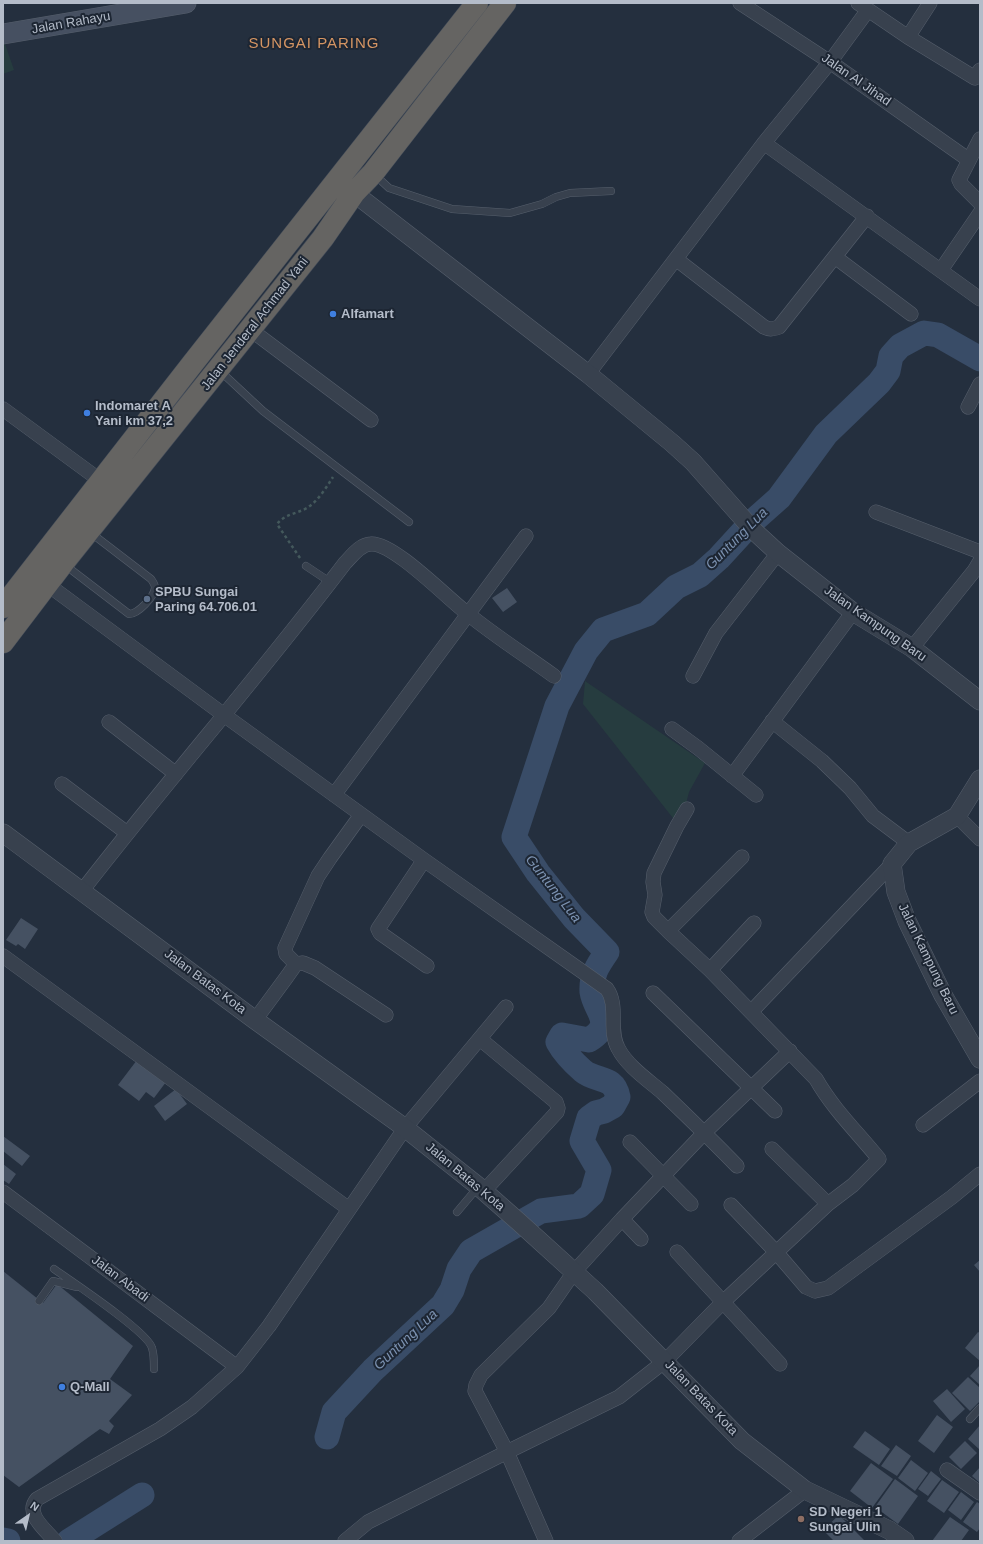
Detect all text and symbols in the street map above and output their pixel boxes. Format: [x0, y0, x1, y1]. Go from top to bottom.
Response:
street label: Jalan Rahayu [31, 8, 111, 38]
district label: SUNGAI PARING [248, 35, 380, 53]
street label: Jalan Al Jihad [818, 50, 894, 110]
street label: Jalan Jenderal Achmad Yani [198, 254, 312, 394]
place label: Alfamart [341, 306, 394, 322]
marker: Alfamart [328, 309, 338, 319]
place label: Indomaret A Yani km 37,2 [95, 398, 173, 429]
marker: Indomaret A Yani km 37,2 [82, 408, 92, 418]
water label: Guntung Lua [702, 504, 772, 574]
street label: Jalan Kampung Baru [821, 583, 929, 665]
place label: SPBU Sungai Paring 64.706.01 [155, 584, 257, 615]
marker: SPBU Sungai Paring 64.706.01 [142, 594, 152, 604]
water label: Guntung Lua [521, 852, 585, 926]
street label: Jalan Kampung Baru [894, 901, 962, 1017]
street label: Jalan Batas Kota [161, 946, 249, 1018]
street label: Jalan Batas Kota [422, 1139, 508, 1215]
street label: Jalan Abadi [88, 1252, 152, 1306]
water label: Guntung Lua [371, 1306, 441, 1374]
street label: Jalan Batas Kota [661, 1357, 741, 1439]
place label: Q-Mall [70, 1379, 110, 1395]
marker: Q-Mall [57, 1382, 67, 1392]
north arrow [8, 1496, 48, 1536]
text: N [28, 1499, 41, 1513]
place label: SD Negeri 1 Sungai Ulin [809, 1504, 882, 1535]
marker: SD Negeri 1 Sungai Ulin [796, 1514, 806, 1524]

